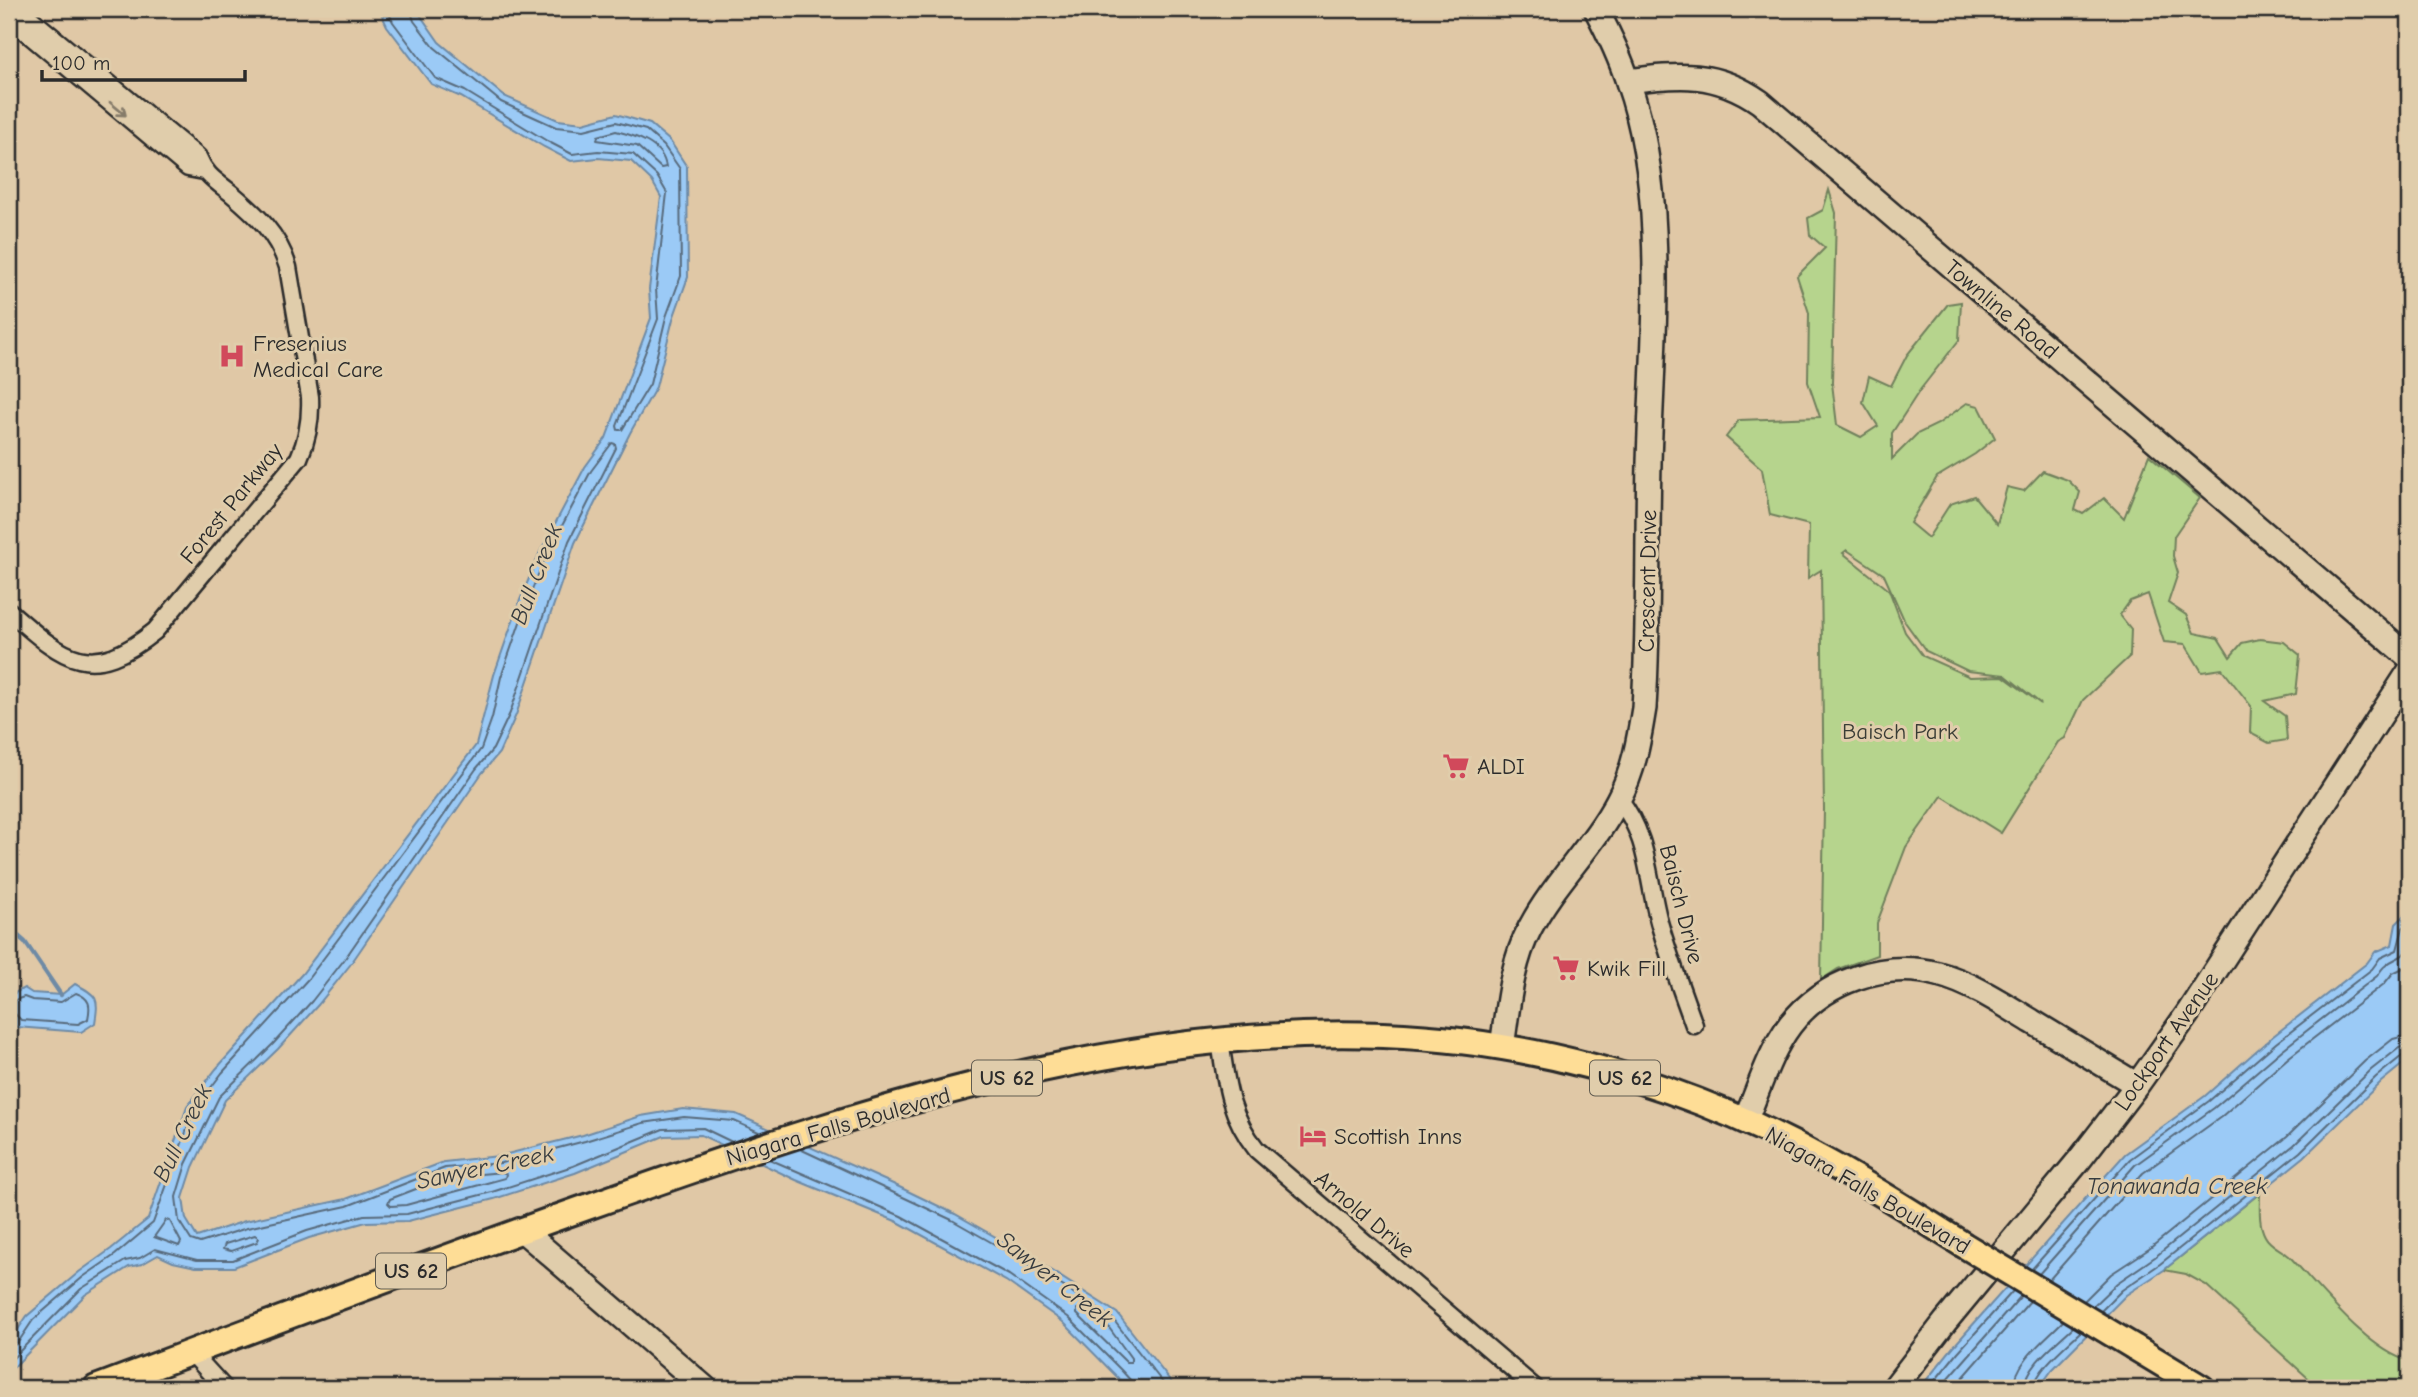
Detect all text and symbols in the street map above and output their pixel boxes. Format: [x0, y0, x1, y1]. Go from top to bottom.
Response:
scale bar [42, 38, 245, 82]
text: 100 m [52, 51, 110, 75]
one-way arrow [108, 101, 126, 117]
street label: Townline Road [1939, 254, 2064, 365]
place label: Fresenius Medical Care [253, 330, 383, 383]
hospital icon: Fresenius Medical Care [217, 341, 247, 371]
street label: Forest Parkway [174, 437, 289, 569]
street label: Crescent Drive [1633, 509, 1662, 653]
water label: Bull Creek [504, 520, 568, 628]
park label: Baisch Park [1842, 718, 1958, 745]
supermarket icon: ALDI [1441, 751, 1471, 781]
place label: ALDI [1477, 753, 1525, 780]
street label: Baisch Drive [1654, 842, 1709, 966]
supermarket icon: Kwik Fill [1551, 953, 1581, 983]
place label: Kwik Fill [1587, 955, 1666, 982]
street label: Lockport Avenue [2109, 967, 2224, 1116]
road number: US 62 [972, 1060, 1042, 1096]
road number: US 62 [1590, 1060, 1660, 1096]
water label: Bull Creek [146, 1079, 218, 1186]
street label: Niagara Falls Boulevard [723, 1082, 953, 1171]
hotel icon: Scottish Inns [1298, 1121, 1328, 1151]
street label: Niagara Falls Boulevard [1761, 1121, 1975, 1260]
place label: Scottish Inns [1334, 1123, 1462, 1150]
water label: Sawyer Creek [414, 1139, 556, 1195]
street label: Arnold Drive [1309, 1165, 1420, 1264]
water label: Tonawanda Creek [2086, 1172, 2268, 1200]
water label: Sawyer Creek [991, 1225, 1119, 1333]
road number: US 62 [376, 1254, 446, 1288]

